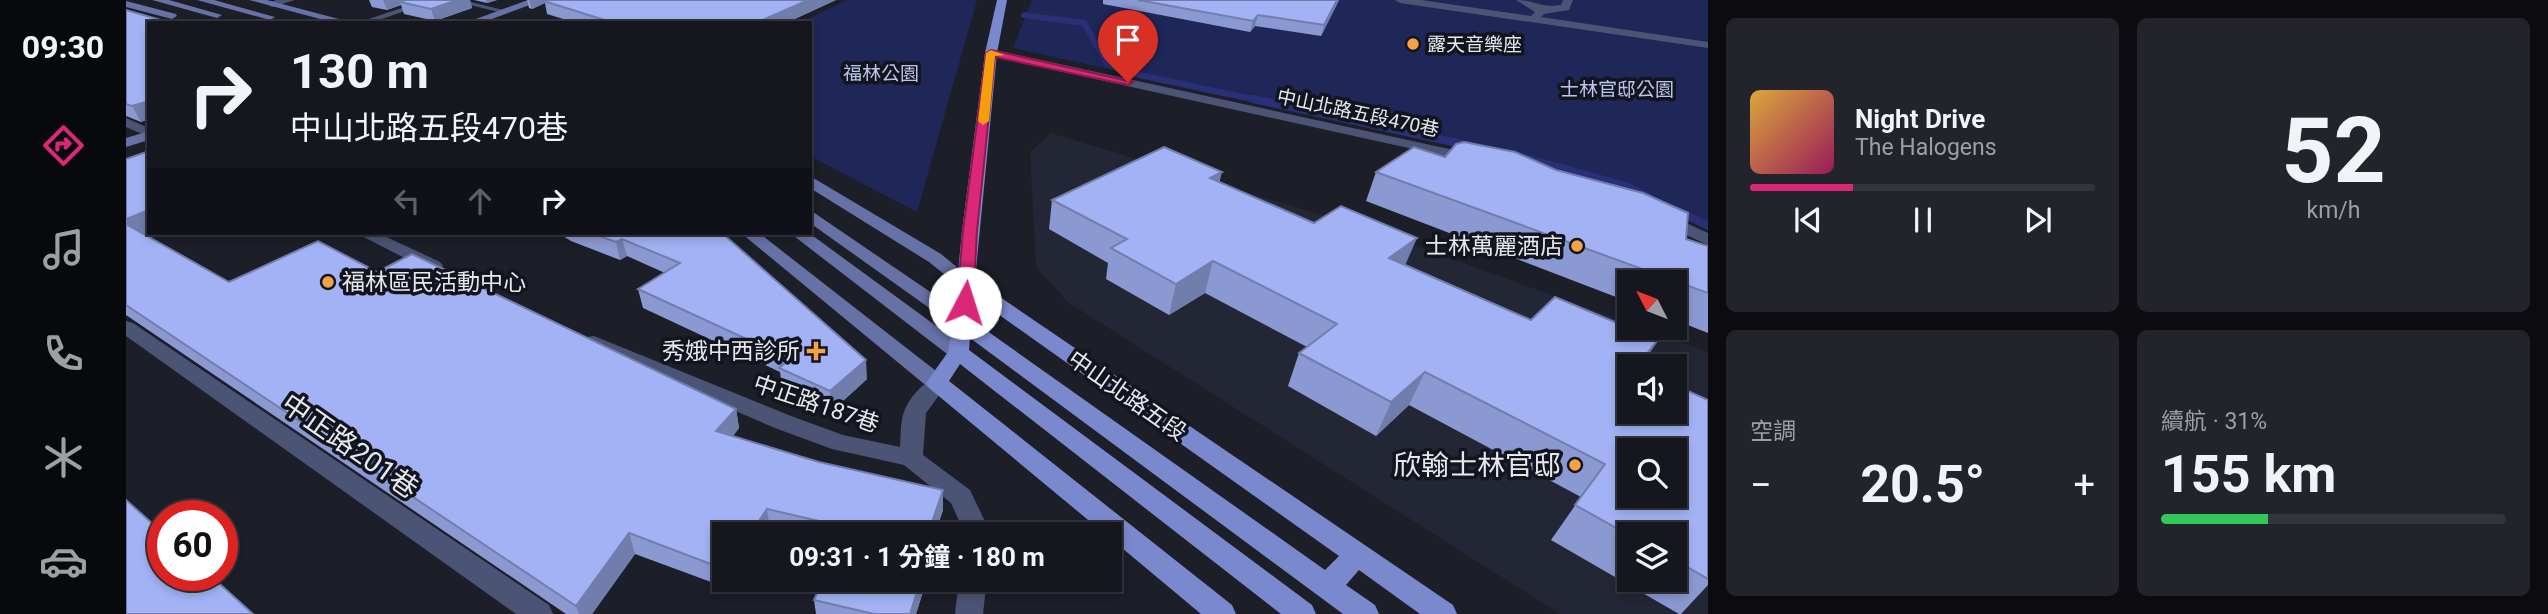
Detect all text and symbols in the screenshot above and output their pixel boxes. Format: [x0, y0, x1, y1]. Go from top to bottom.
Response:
pin [1098, 10, 1158, 82]
icon: arrive [1109, 21, 1147, 59]
text: 09:30 [22, 28, 104, 66]
place label: 露天音樂座 [1427, 33, 1522, 56]
marker: 露天音樂座 [1405, 36, 1421, 52]
text: 130 m [290, 43, 429, 100]
icon: right [175, 49, 266, 140]
park label: 福林公園 [843, 62, 919, 85]
park label: 士林官邸公園 [1560, 78, 1674, 101]
street label: 中山北路五段470巷 [1275, 85, 1441, 141]
text: 52 [2281, 98, 2386, 204]
text: Night Drive [1855, 104, 1985, 134]
text: 中山北路五段470巷 [290, 109, 568, 147]
icon: directions [39, 121, 88, 170]
text: The Halogens [1855, 134, 1997, 161]
icon: left [388, 182, 426, 220]
icon: ahead [461, 182, 499, 220]
icon: right [534, 182, 572, 220]
text: km/h [2307, 197, 2361, 224]
icon: previous [1789, 201, 1827, 239]
icon: pause [1904, 201, 1942, 239]
icon: next [2019, 201, 2057, 239]
icon: music [39, 225, 88, 274]
place label: 士林萬麗酒店 [1425, 233, 1563, 260]
marker: 士林萬麗酒店 [1569, 238, 1585, 254]
position arrow [928, 266, 1002, 340]
place label: 福林區民活動中心 [342, 269, 526, 296]
north arrow [1617, 270, 1687, 340]
map controls [1617, 270, 1687, 592]
marker: 福林區民活動中心 [320, 274, 336, 290]
icon: phone [39, 329, 88, 378]
place label: 秀娥中西診所 [662, 338, 800, 365]
marker: 秀娥中西診所 [806, 341, 826, 361]
street label: 中山北路五段 [1063, 345, 1191, 447]
button: sound [1617, 354, 1687, 424]
street label: 中正路187巷 [750, 370, 882, 438]
street label: 中正路201巷 [275, 387, 425, 505]
text: 續航 · 31% [2161, 408, 2267, 435]
text: 空調 [1750, 418, 1796, 445]
icon: climate [39, 433, 88, 482]
button: search [1617, 438, 1687, 508]
text: 155 km [2161, 444, 2336, 505]
place label: 欣翰士林官邸 [1393, 449, 1561, 482]
text: 20.5° [1860, 454, 1985, 515]
marker: 欣翰士林官邸 [1567, 457, 1583, 473]
text: − [1750, 463, 1772, 507]
text: + [2073, 463, 2095, 507]
speed limit sign: 60 [147, 500, 238, 591]
button: layers [1617, 522, 1687, 592]
icon: car [39, 537, 88, 586]
text: 09:31 · 1 分鐘 · 180 m [789, 542, 1045, 572]

